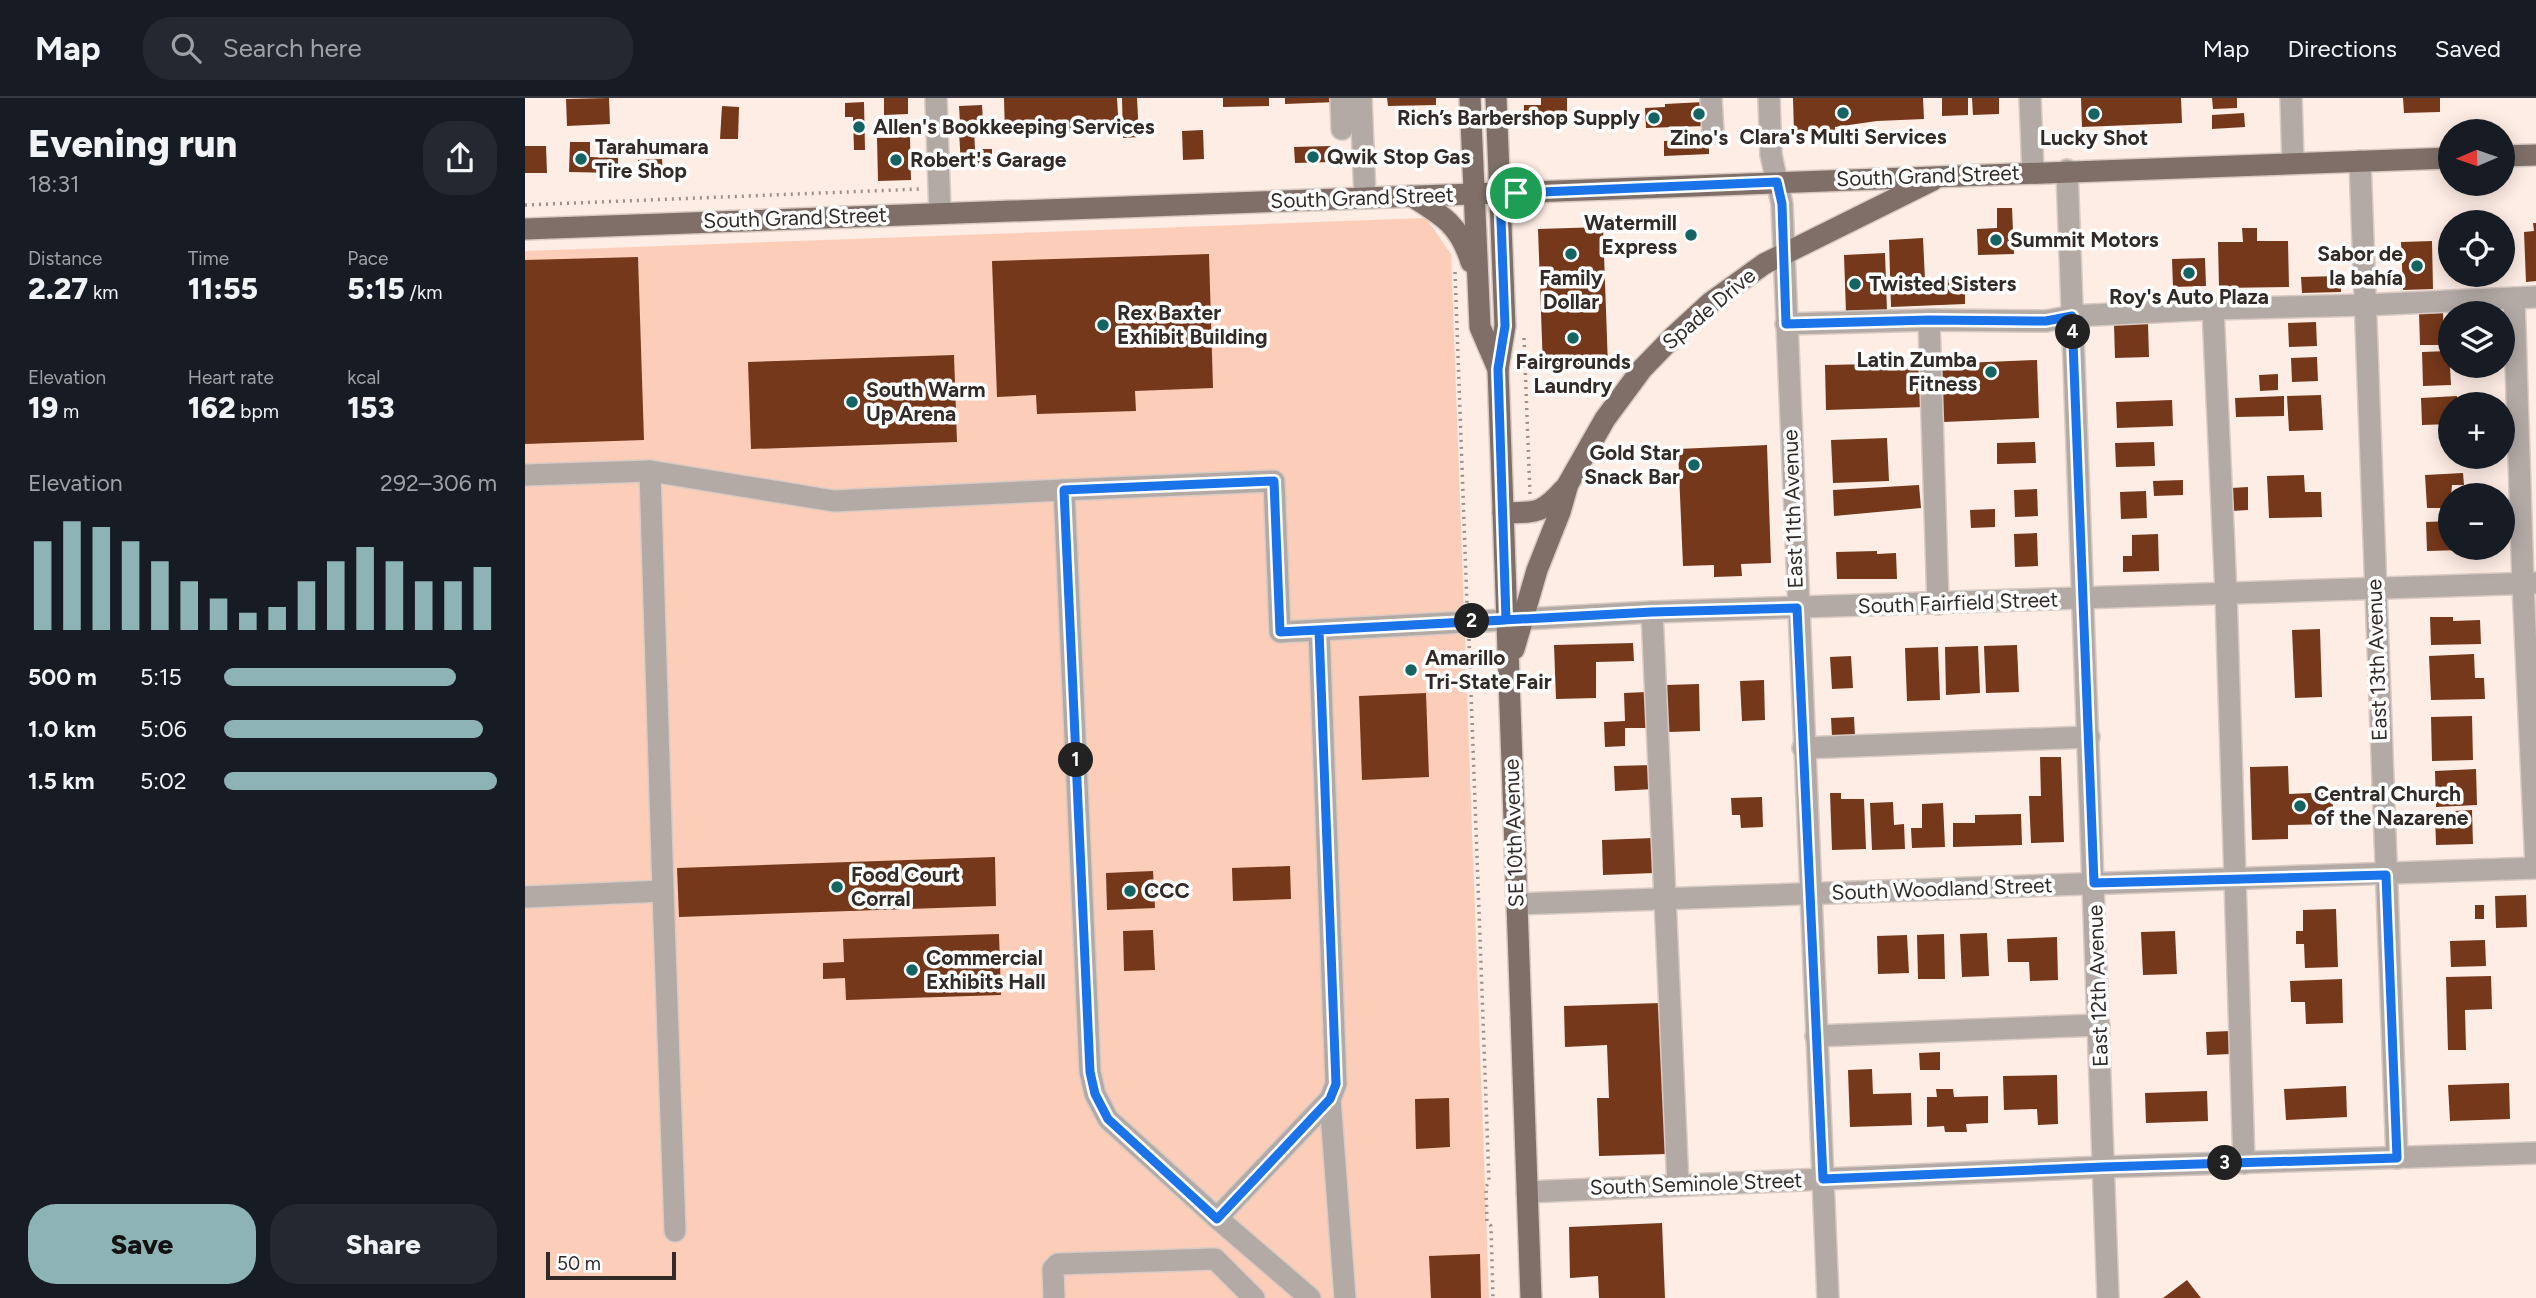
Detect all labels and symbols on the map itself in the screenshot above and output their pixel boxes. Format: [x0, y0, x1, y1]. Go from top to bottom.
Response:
place label: Rich’s Barbershop Supply [1397, 105, 1641, 130]
marker: Clara's Multi Services [1835, 105, 1851, 121]
marker: Zino's [1691, 106, 1707, 122]
marker: Lucky Shot [2086, 106, 2102, 122]
marker: Rich’s Barbershop Supply [1646, 110, 1662, 126]
place label: Allen's Bookkeeping Services [873, 114, 1155, 139]
marker: Allen's Bookkeeping Services [851, 119, 867, 135]
north arrow [2438, 119, 2515, 196]
place label: Clara's Multi Services [1739, 124, 1947, 149]
place label: Zino's [1670, 125, 1728, 150]
place label: Lucky Shot [2040, 125, 2148, 150]
place label: Tarahumara Tire Shop [595, 134, 709, 183]
place label: Qwik Stop Gas [1327, 144, 1471, 169]
place label: Robert's Garage [910, 147, 1067, 172]
marker: Qwik Stop Gas [1305, 149, 1321, 165]
marker: Tarahumara Tire Shop [573, 151, 589, 167]
marker: Robert's Garage [888, 152, 904, 168]
street label: South Grand Street [1836, 160, 2020, 191]
pin [1486, 163, 1546, 223]
street label: South Grand Street [1270, 182, 1454, 213]
street label: South Grand Street [703, 202, 887, 233]
place label: Watermill Express [1584, 210, 1677, 259]
marker: Watermill Express [1683, 227, 1699, 243]
place label: Summit Motors [2010, 227, 2159, 252]
marker: Summit Motors [1988, 232, 2004, 248]
place label: Sabor de la bahía [2317, 241, 2403, 290]
marker: Family Dollar [1563, 246, 1579, 262]
marker: Sabor de la bahía [2409, 258, 2425, 274]
street label: Spade Drive [1657, 263, 1760, 355]
place label: Family Dollar [1539, 265, 1604, 314]
marker: Roy's Auto Plaza [2181, 265, 2197, 281]
place label: Twisted Sisters [1869, 271, 2016, 296]
marker: Twisted Sisters [1847, 276, 1863, 292]
place label: Roy's Auto Plaza [2109, 284, 2269, 309]
place label: Rex Baxter Exhibit Building [1117, 300, 1268, 349]
pin: 4 [2055, 314, 2091, 350]
marker: Rex Baxter Exhibit Building [1095, 317, 1111, 333]
marker: Fairgrounds Laundry [1565, 330, 1581, 346]
place label: Latin Zumba Fitness [1856, 347, 1977, 396]
place label: Fairgrounds Laundry [1515, 349, 1631, 398]
marker: Latin Zumba Fitness [1983, 364, 1999, 380]
place label: South Warm Up Arena [866, 377, 986, 426]
marker: South Warm Up Arena [844, 394, 860, 410]
street label: East 11th Avenue [1777, 429, 1808, 589]
place label: Gold Star Snack Bar [1584, 440, 1680, 489]
marker: Gold Star Snack Bar [1686, 457, 1702, 473]
street label: East 13th Avenue [2361, 579, 2392, 741]
street label: South Fairfield Street [1857, 587, 2059, 618]
pin: 2 [1455, 603, 1489, 638]
place label: Amarillo Tri-State Fair [1425, 645, 1552, 694]
marker: Amarillo Tri-State Fair [1403, 662, 1419, 678]
pin: 1 [1059, 742, 1093, 778]
street label: SE 10th Avenue [1498, 758, 1529, 908]
place label: Central Church of the Nazarene [2314, 781, 2469, 830]
marker: Central Church of the Nazarene [2292, 798, 2308, 814]
place label: Food Court Corral [851, 862, 960, 911]
street label: South Woodland Street [1831, 872, 2053, 905]
place label: CCC [1144, 878, 1190, 903]
marker: Food Court Corral [829, 879, 845, 895]
marker: CCC [1122, 883, 1138, 899]
street label: East 12th Avenue [2082, 904, 2113, 1068]
place label: Commercial Exhibits Hall [926, 945, 1046, 994]
marker: Commercial Exhibits Hall [904, 962, 920, 978]
pin: 3 [2207, 1146, 2243, 1180]
street label: South Seminole Street [1589, 1167, 1803, 1200]
scale bar [546, 1249, 675, 1281]

